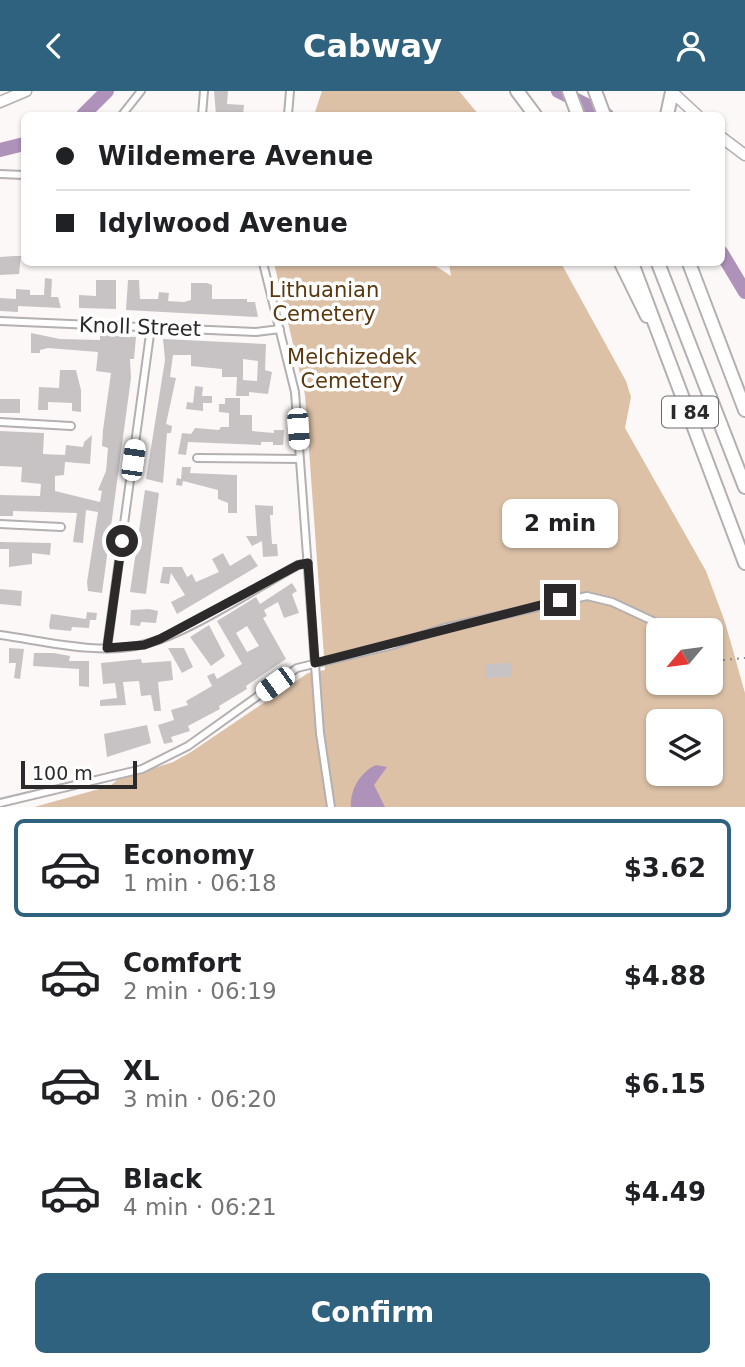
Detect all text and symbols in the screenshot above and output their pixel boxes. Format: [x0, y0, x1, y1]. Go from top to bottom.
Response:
icon: back [35, 27, 73, 65]
text: Cabway [303, 27, 442, 65]
icon: person [672, 27, 710, 65]
text: Wildemere Avenue [98, 141, 373, 171]
text: Idylwood Avenue [98, 208, 348, 238]
park label: Lithuanian Cemetery [269, 278, 379, 326]
street label: Knoll Street [79, 313, 201, 341]
park label: Melchizedek Cemetery [287, 345, 418, 393]
road number: I 84 [662, 397, 718, 427]
car [287, 407, 310, 451]
car [120, 438, 147, 482]
callout: 2 min [502, 498, 618, 547]
text: 2 min [524, 510, 596, 536]
route start [106, 525, 138, 557]
route end [544, 584, 576, 616]
north arrow [646, 618, 723, 695]
map controls [646, 618, 723, 786]
car [252, 663, 299, 705]
button: layers [646, 709, 723, 786]
scale bar [21, 758, 136, 790]
text: 100 m [32, 762, 93, 784]
icon: car [39, 837, 102, 900]
text: Economy [123, 840, 254, 870]
text: $3.62 [624, 853, 706, 883]
text: 1 min · 06:18 [123, 870, 277, 896]
icon: car [39, 945, 102, 1008]
text: Comfort [123, 948, 241, 978]
text: $4.88 [624, 961, 706, 991]
text: 2 min · 06:19 [123, 978, 277, 1004]
icon: car [39, 1053, 102, 1116]
text: XL [123, 1056, 160, 1086]
text: $6.15 [624, 1069, 706, 1099]
text: 3 min · 06:20 [123, 1086, 277, 1112]
icon: car [39, 1161, 102, 1224]
text: Black [123, 1164, 202, 1194]
text: $4.49 [624, 1177, 706, 1207]
text: 4 min · 06:21 [123, 1194, 277, 1220]
button: Confirm [35, 1273, 710, 1353]

